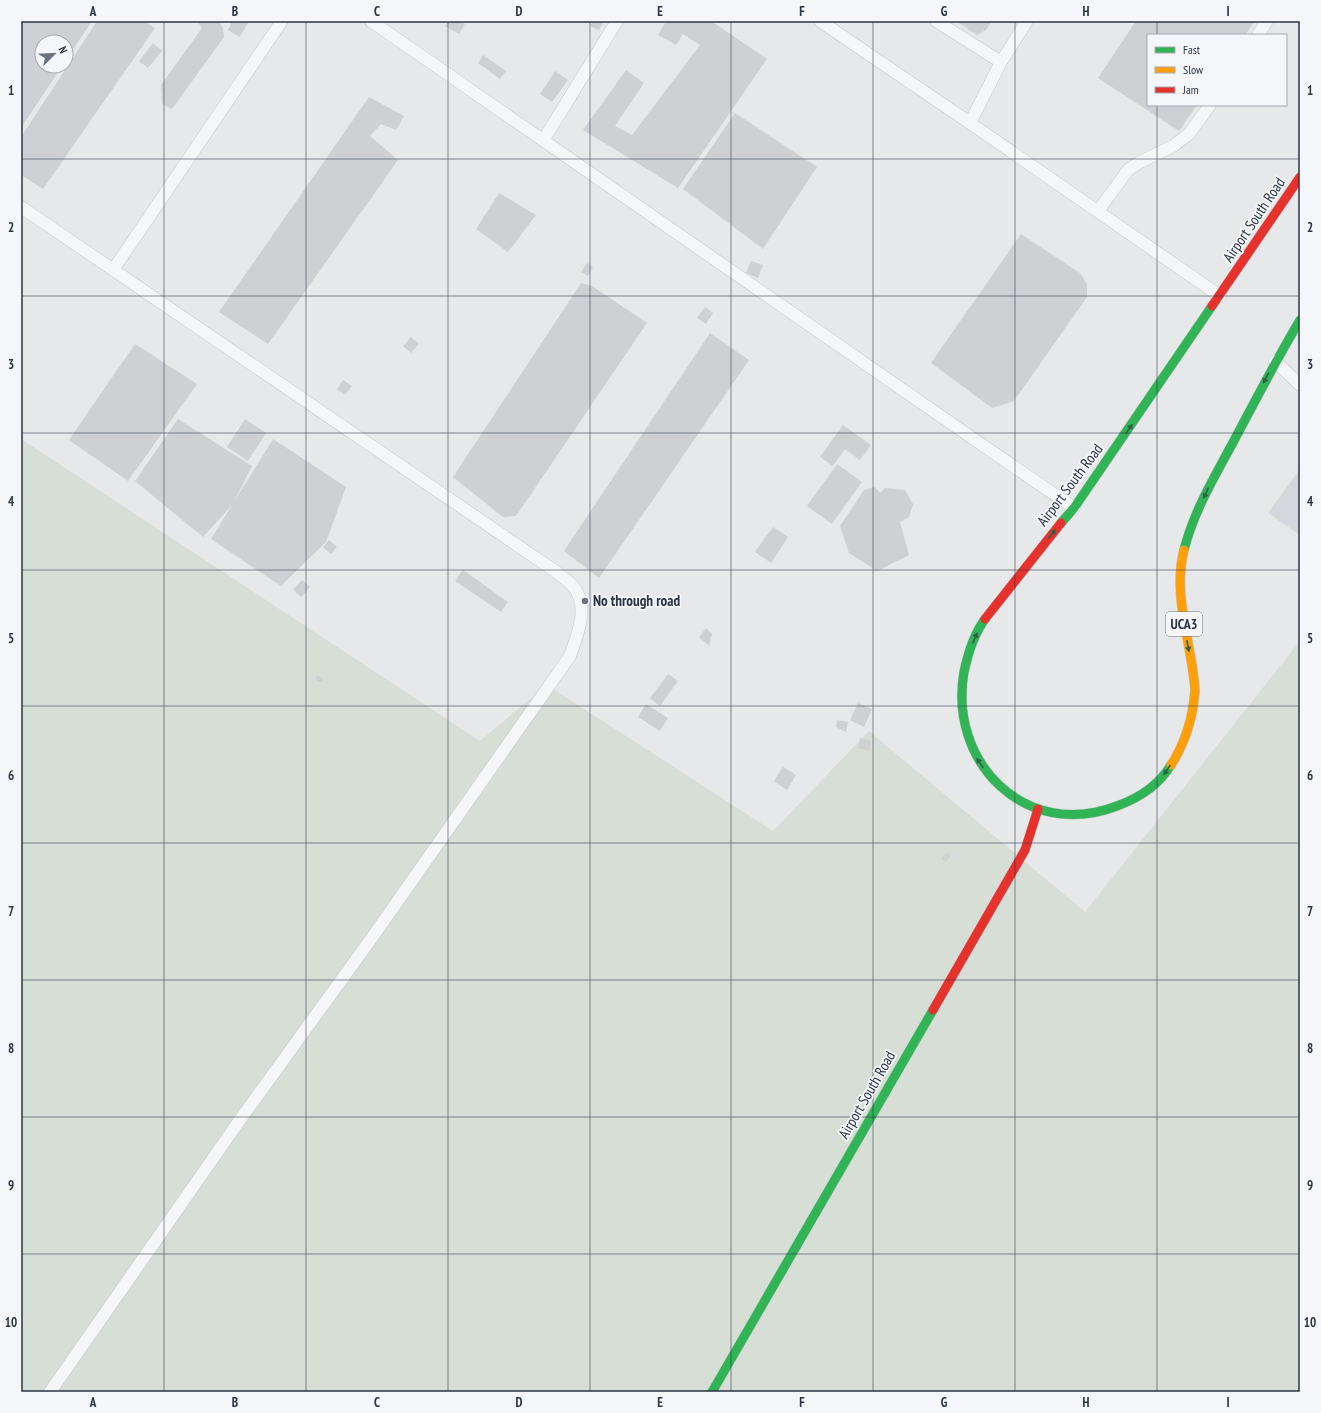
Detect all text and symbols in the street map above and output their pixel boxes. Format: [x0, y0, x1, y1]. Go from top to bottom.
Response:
text: A [89, 3, 97, 20]
text: B [232, 3, 238, 20]
text: C [374, 3, 380, 20]
text: D [516, 3, 523, 20]
text: E [657, 3, 663, 20]
text: F [799, 3, 805, 20]
text: G [941, 3, 948, 20]
text: H [1083, 3, 1090, 20]
text: I [1226, 3, 1230, 20]
north arrow [34, 34, 74, 74]
legend [1147, 34, 1287, 106]
text: Fast [1183, 42, 1201, 57]
text: N [56, 44, 71, 56]
text: Slow [1183, 62, 1204, 77]
text: 1 [8, 82, 14, 99]
text: Jam [1182, 82, 1199, 97]
text: 1 [1307, 82, 1313, 99]
street label: Airport South Road [1218, 174, 1289, 266]
text: 2 [8, 219, 14, 236]
text: 2 [1307, 219, 1313, 236]
text: 3 [8, 356, 14, 373]
text: 3 [1307, 356, 1313, 373]
one-way arrow [1263, 372, 1269, 384]
one-way arrow [1125, 424, 1133, 434]
street label: Airport South Road [1032, 440, 1107, 530]
one-way arrow [1203, 488, 1209, 500]
text: 4 [8, 493, 15, 510]
text: 4 [1307, 493, 1314, 510]
one-way arrow [1048, 529, 1057, 539]
place label: No through road [593, 591, 680, 610]
marker: No through road [580, 596, 590, 606]
road number: UCA3 [1166, 612, 1202, 636]
text: 5 [8, 630, 14, 647]
text: 5 [1307, 630, 1313, 647]
one-way arrow [972, 632, 978, 644]
one-way arrow [1185, 640, 1191, 652]
one-way arrow [976, 758, 984, 768]
one-way arrow [1164, 764, 1171, 775]
text: 6 [8, 767, 14, 784]
text: 6 [1307, 767, 1313, 784]
text: 7 [8, 903, 14, 920]
text: 7 [1307, 903, 1313, 920]
text: 8 [8, 1040, 14, 1057]
text: 8 [1307, 1040, 1313, 1057]
street label: Airport South Road [834, 1047, 899, 1142]
text: 9 [8, 1177, 14, 1194]
text: 9 [1307, 1177, 1313, 1194]
text: 10 [5, 1314, 17, 1331]
text: 10 [1304, 1314, 1316, 1331]
text: A [89, 1394, 97, 1411]
text: B [232, 1394, 238, 1411]
text: C [374, 1394, 380, 1411]
text: D [516, 1394, 523, 1411]
text: E [657, 1394, 663, 1411]
text: F [799, 1394, 805, 1411]
text: G [941, 1394, 948, 1411]
text: H [1083, 1394, 1090, 1411]
text: I [1226, 1394, 1230, 1411]

